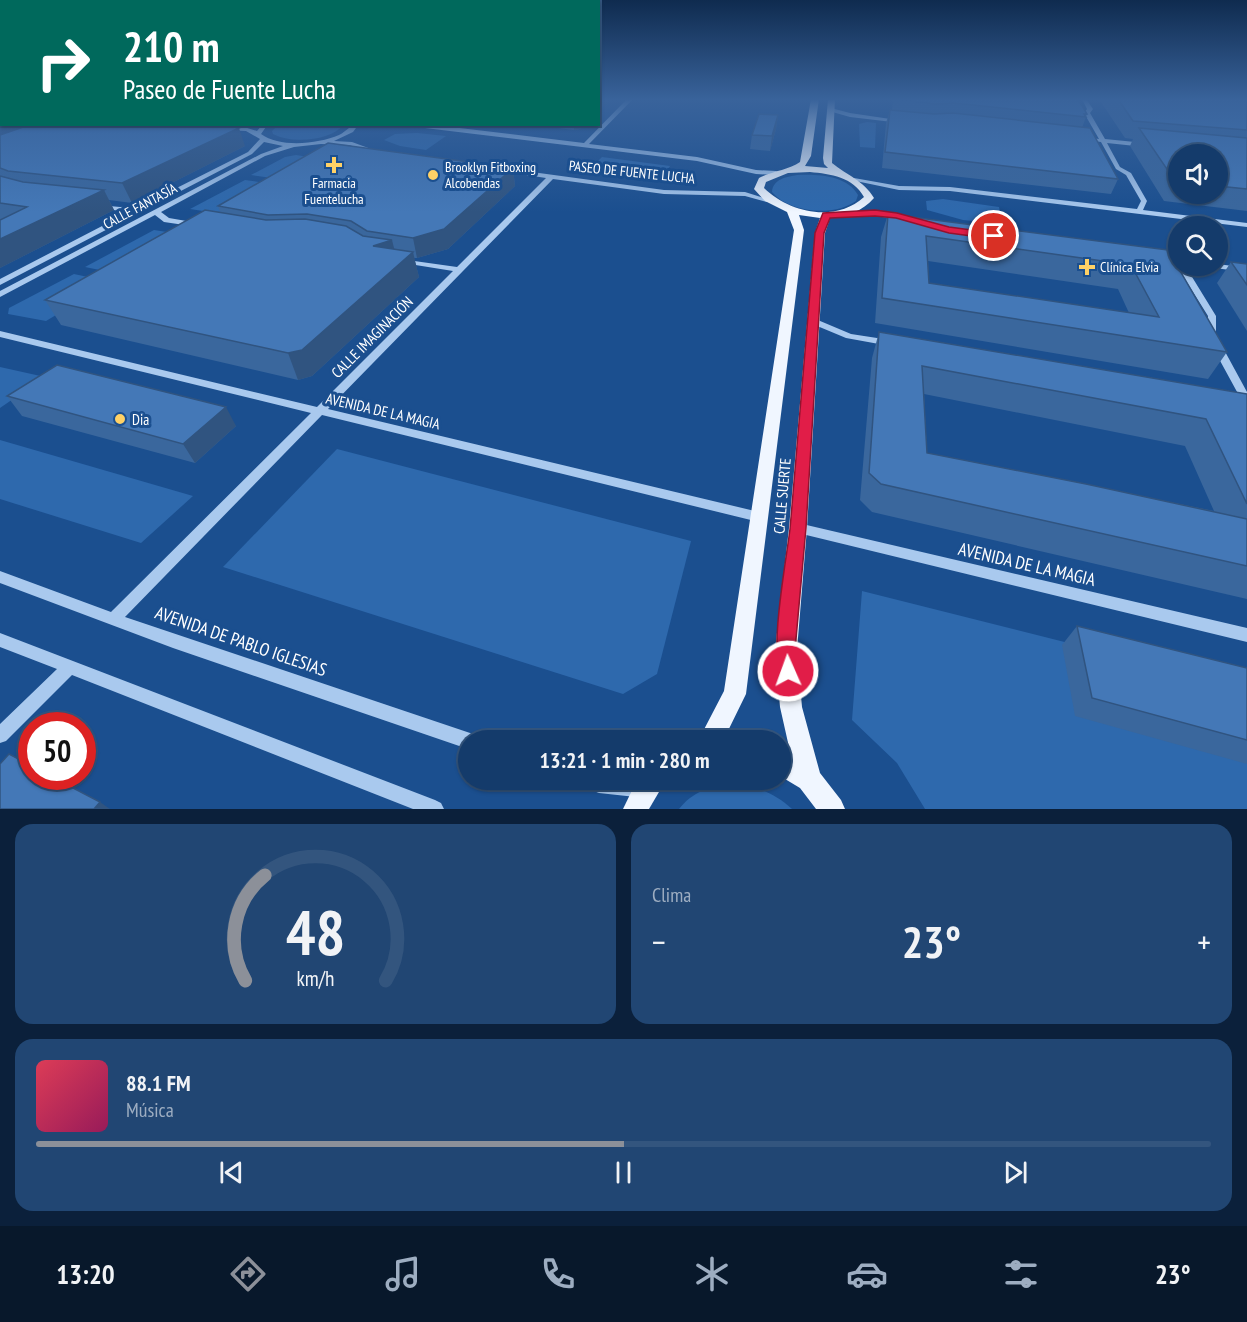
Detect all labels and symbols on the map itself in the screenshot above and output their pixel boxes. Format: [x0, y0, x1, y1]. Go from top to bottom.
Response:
street label: PASEO DE FUENTE LUCHA [568, 156, 696, 188]
marker: Farmacia Fuentelucha [327, 158, 341, 172]
place label: Brooklyn Fitboxing Alcobendas [445, 158, 536, 192]
marker: Brooklyn Fitboxing Alcobendas [426, 168, 440, 182]
place label: Farmacia Fuentelucha [304, 174, 364, 208]
street label: CALLE FANTASÍA [100, 179, 180, 233]
pin [968, 210, 1019, 261]
marker: Clínica Elvia [1078, 258, 1096, 276]
place label: Clínica Elvia [1100, 258, 1159, 276]
street label: CALLE IMAGINACIÓN [327, 292, 417, 382]
street label: AVENIDA DE LA MAGIA [324, 389, 443, 434]
place label: Dia [132, 410, 149, 429]
marker: Dia [113, 412, 127, 426]
street label: CALLE SUERTE [769, 457, 795, 535]
street label: AVENIDA DE LA MAGIA [956, 537, 1098, 591]
street label: AVENIDA DE PABLO IGLESIAS [152, 601, 330, 681]
position arrow [756, 639, 820, 703]
speed limit sign: 50 [18, 712, 96, 790]

